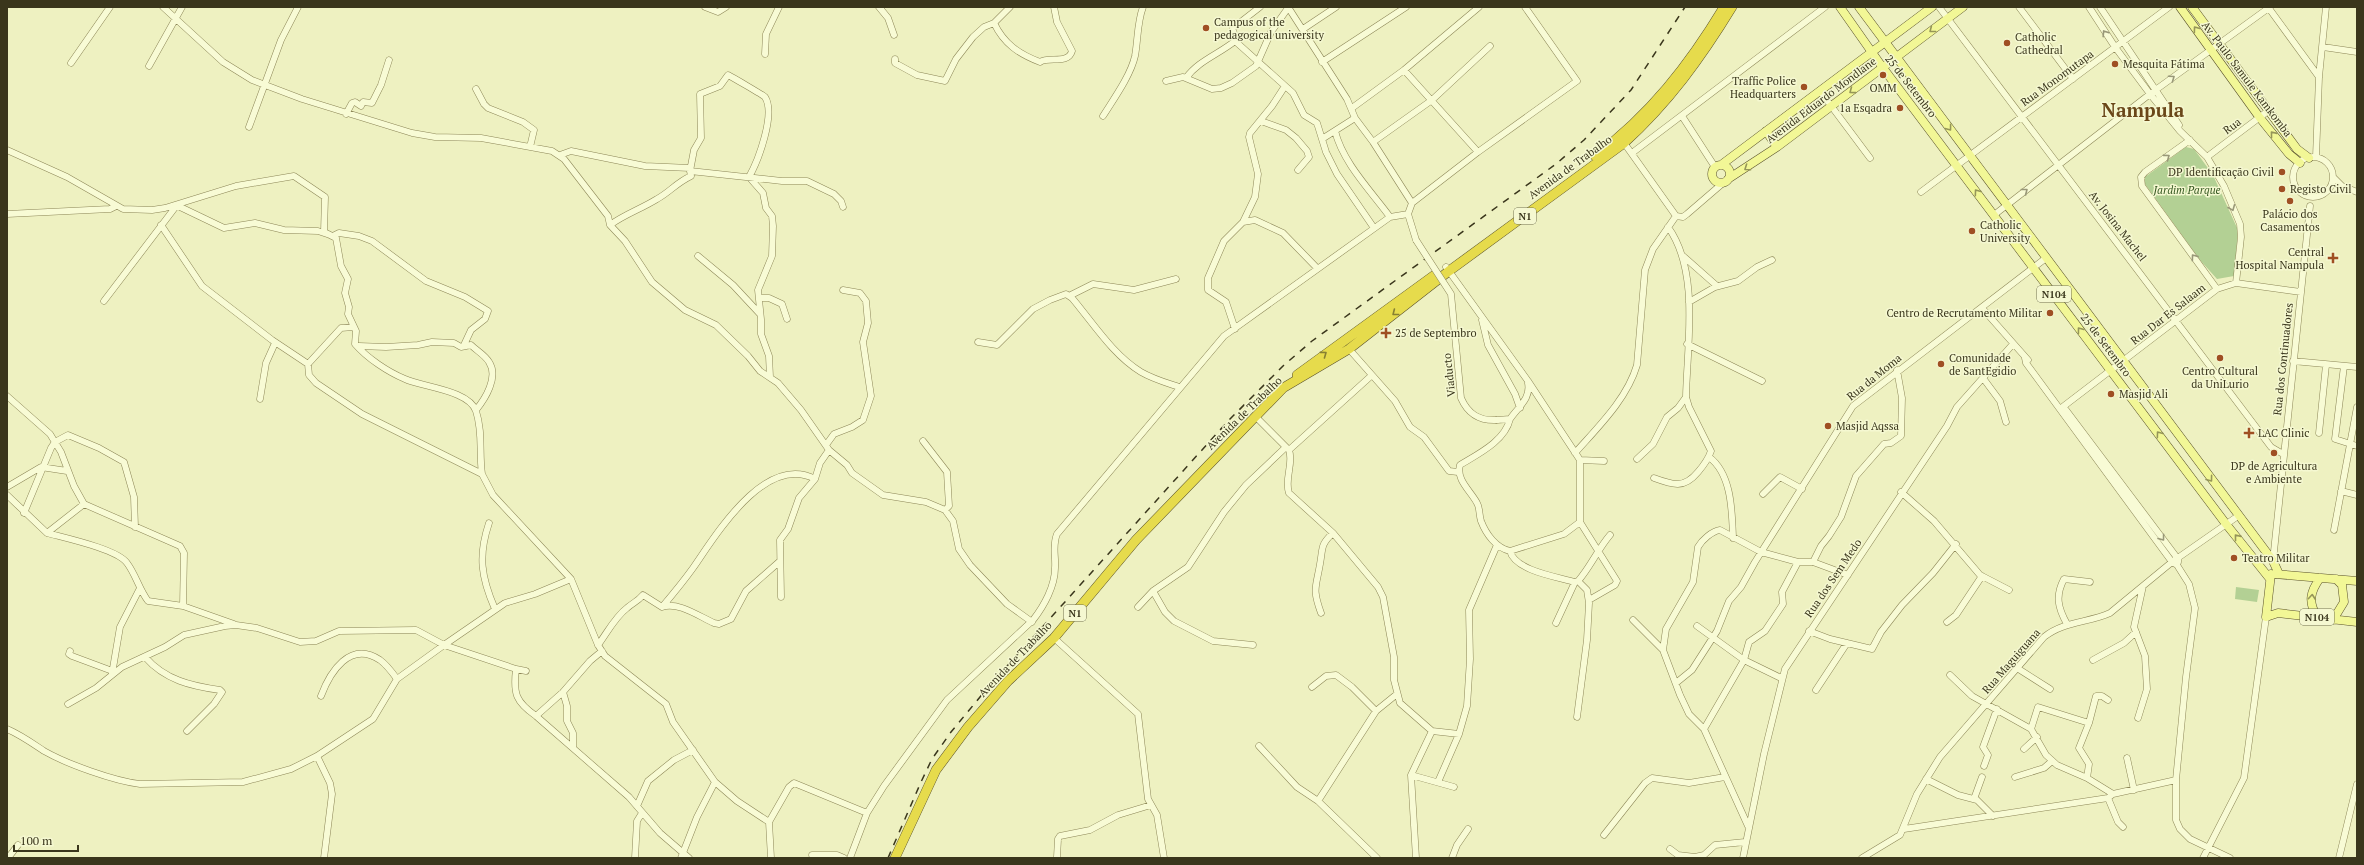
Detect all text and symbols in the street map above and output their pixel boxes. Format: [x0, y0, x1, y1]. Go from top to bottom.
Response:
place label: Campus of the pedagogical university [1214, 15, 1324, 42]
street label: Av. Paulo Samule Kamkomba [2199, 18, 2295, 140]
marker: Campus of the pedagogical university [1201, 23, 1211, 33]
one-way arrow [1929, 26, 1936, 33]
one-way arrow [2194, 27, 2201, 34]
place label: Catholic Cathedral [2015, 30, 2063, 57]
one-way arrow [2102, 30, 2110, 37]
marker: Catholic Cathedral [2002, 38, 2012, 48]
street label: Rua Monomutapa [2018, 47, 2097, 109]
street label: 25 de Setembro [1882, 52, 1940, 120]
street label: Avenida Eduardo Mondlane [1763, 54, 1879, 146]
place label: Mesquita Fátima [2123, 57, 2205, 71]
marker: Mesquita Fátima [2110, 59, 2120, 69]
marker: OMM [1878, 70, 1888, 80]
place label: Traffic Police Headquarters [1730, 74, 1796, 101]
one-way arrow [2168, 76, 2175, 83]
place label: OMM [1869, 81, 1897, 95]
marker: Traffic Police Headquarters [1799, 82, 1809, 92]
one-way arrow [1850, 86, 1857, 93]
district label: Nampula [2102, 97, 2185, 122]
place label: 1a Esqadra [1839, 101, 1892, 115]
marker: 1a Esqadra [1895, 103, 1905, 113]
street label: Rua [2220, 114, 2244, 137]
one-way arrow [1944, 123, 1951, 130]
street label: Avenida de Trabalho [1526, 132, 1614, 202]
one-way arrow [2271, 132, 2278, 139]
one-way arrow [2162, 155, 2169, 162]
one-way arrow [1744, 163, 1751, 171]
place label: DP Identificação Civil [2168, 165, 2274, 179]
marker: DP Identificação Civil [2277, 167, 2287, 177]
place label: Registo Civil [2290, 182, 2352, 196]
park label: Jardim Parque [2152, 183, 2221, 197]
marker: Registo Civil [2277, 184, 2287, 194]
street label: Av. Josina Machel [2086, 188, 2150, 264]
one-way arrow [1974, 189, 1982, 196]
one-way arrow [2020, 189, 2027, 196]
marker: Palácio dos Casamentos [2285, 196, 2295, 206]
one-way arrow [2228, 204, 2236, 211]
place label: Palácio dos Casamentos [2260, 207, 2320, 234]
road number: N1 [1514, 208, 1536, 224]
place label: Catholic University [1980, 218, 2031, 245]
marker: Catholic University [1967, 226, 1977, 236]
place label: Central Hospital Nampula [2235, 245, 2324, 272]
marker: Central Hospital Nampula [2327, 252, 2339, 264]
one-way arrow [2192, 255, 2199, 262]
street label: Rua Dar Es Salaam [2128, 280, 2209, 348]
road number: N104 [2037, 286, 2071, 302]
street label: Rua dos Continuadores [2270, 302, 2296, 416]
place label: Centro de Recrutamento Militar [1886, 306, 2043, 320]
one-way arrow [1393, 308, 1400, 315]
marker: Centro de Recrutamento Militar [2045, 308, 2055, 318]
street label: 25 de Setembro [2078, 311, 2134, 379]
place label: 25 de Septembro [1395, 326, 1477, 340]
marker: 25 de Septembro [1380, 327, 1392, 339]
one-way arrow [2078, 327, 2085, 334]
street label: Rua da Moma [1844, 350, 1905, 403]
place label: Comunidade de SantEgidio [1949, 351, 2016, 378]
one-way arrow [1319, 352, 1326, 359]
street label: Viaducto [1440, 352, 1458, 398]
marker: Centro Cultural da UniLurio [2215, 353, 2225, 363]
marker: Comunidade de SantEgidio [1936, 359, 1946, 369]
place label: Centro Cultural da UniLurio [2182, 364, 2258, 391]
street label: Avenida de Trabalho [1203, 373, 1285, 453]
place label: Masjid Ali [2119, 387, 2168, 401]
marker: Masjid Ali [2106, 389, 2116, 399]
place label: Masjid Aqssa [1836, 419, 1900, 433]
marker: Masjid Aqssa [1823, 421, 1833, 431]
place label: LAC Clinic [2258, 426, 2309, 440]
marker: LAC Clinic [2243, 427, 2255, 439]
one-way arrow [2156, 431, 2163, 438]
marker: DP de Agricultura e Ambiente [2269, 448, 2279, 458]
place label: DP de Agricultura e Ambiente [2231, 459, 2318, 486]
one-way arrow [2206, 475, 2213, 482]
one-way arrow [2157, 533, 2164, 540]
one-way arrow [2234, 535, 2241, 542]
street label: Rua dos Sem Medo [1801, 536, 1865, 620]
place label: Teatro Militar [2242, 551, 2310, 565]
marker: Teatro Militar [2229, 553, 2239, 563]
one-way arrow [2307, 594, 2316, 600]
road number: N1 [1064, 605, 1086, 621]
road number: N104 [2300, 609, 2334, 625]
street label: Avenida de Trabalho [975, 618, 1055, 700]
street label: Rua Maguiguana [1979, 625, 2043, 696]
scale bar [14, 827, 78, 853]
text: 100 m [20, 833, 53, 848]

